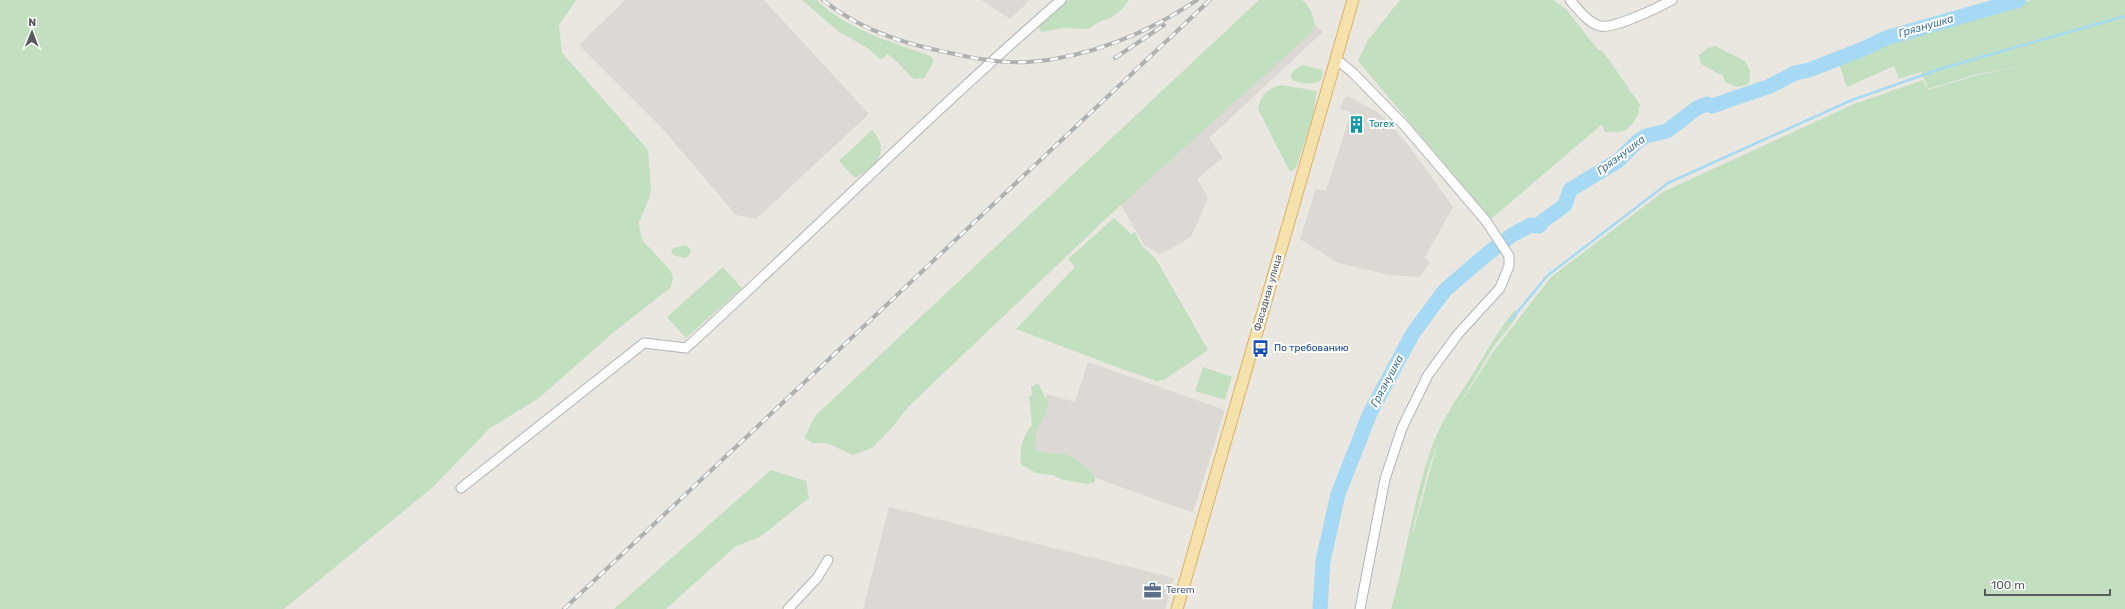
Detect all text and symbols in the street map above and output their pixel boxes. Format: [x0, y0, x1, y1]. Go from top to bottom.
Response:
north arrow [12, 12, 52, 52]
water label: Грязнушка [1897, 12, 1956, 40]
text: N [28, 16, 36, 29]
building icon: Torex [1346, 114, 1366, 134]
place label: Torex [1369, 118, 1395, 130]
water label: Грязнушка [1594, 132, 1648, 177]
street label: Фасадная улица [1251, 253, 1285, 333]
bus stop icon: По требованию [1251, 338, 1271, 358]
place label: По требованию [1274, 342, 1349, 354]
water label: Грязнушка [1368, 352, 1406, 409]
scale bar [1985, 571, 2110, 597]
text: 100 m [1991, 578, 2025, 592]
office icon: Terem [1143, 580, 1163, 600]
place label: Terem [1166, 584, 1195, 596]

